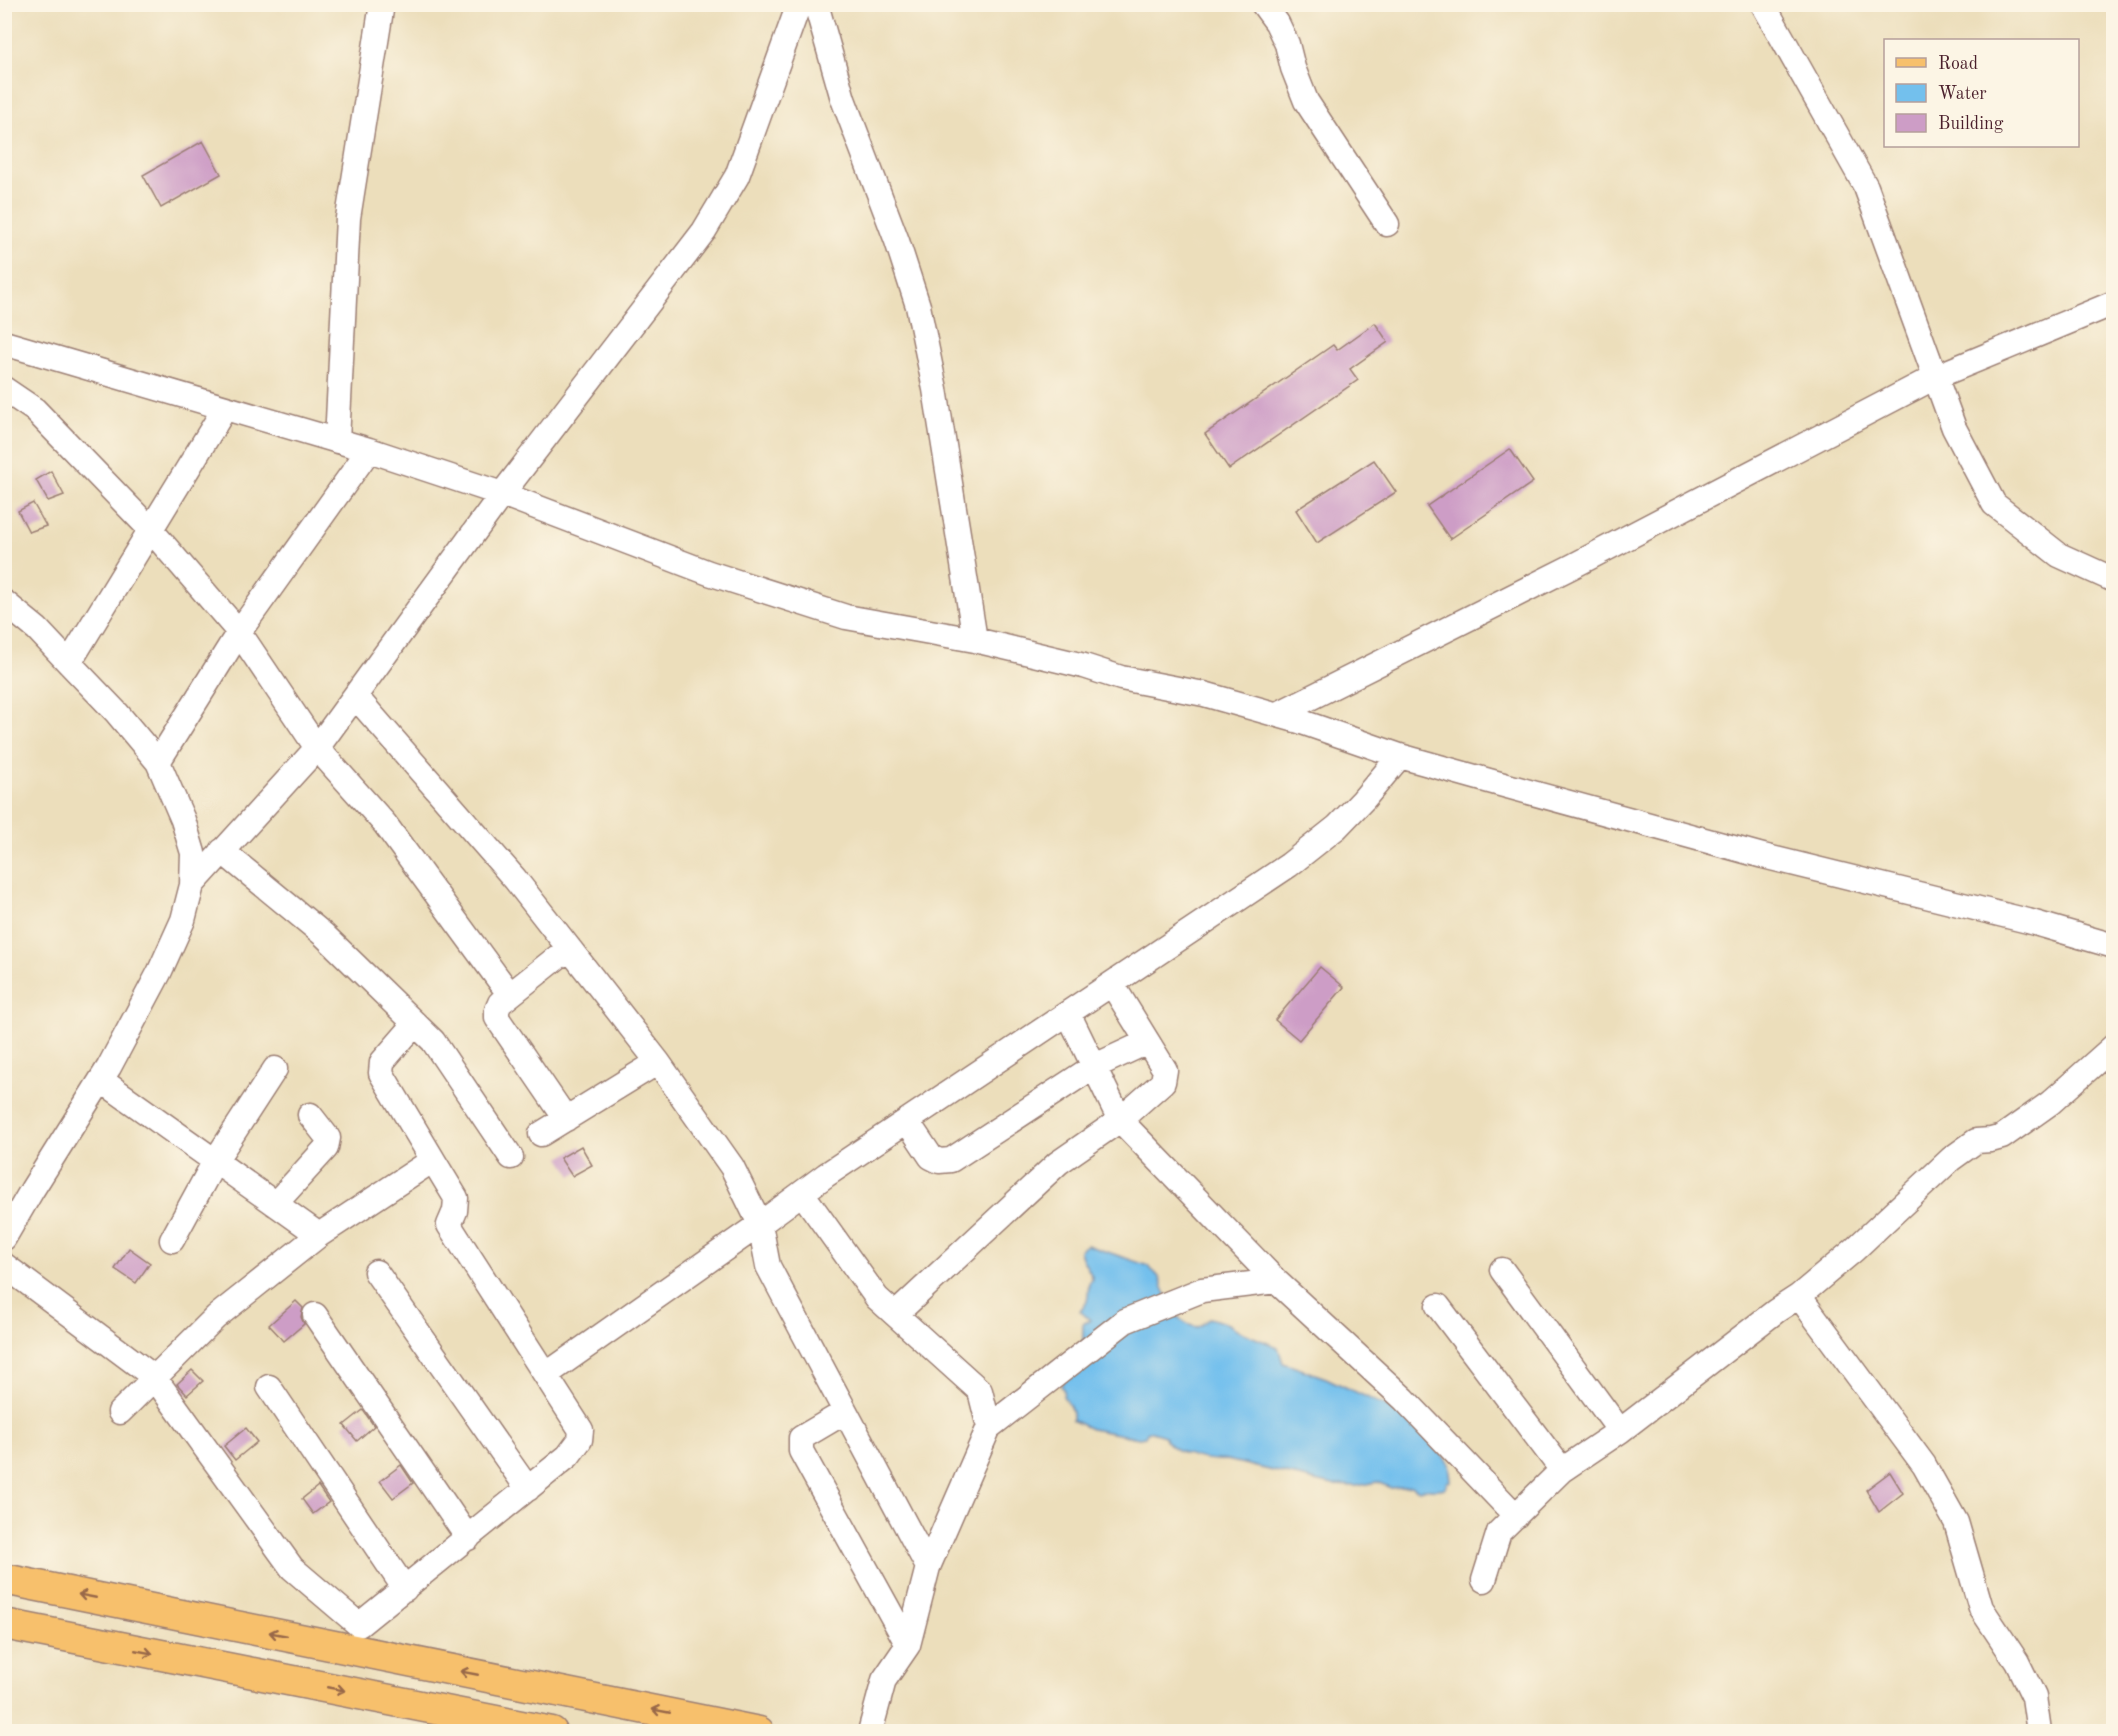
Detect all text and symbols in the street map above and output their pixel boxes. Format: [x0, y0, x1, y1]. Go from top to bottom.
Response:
legend [1884, 39, 2079, 147]
text: Road [1938, 55, 1978, 73]
text: Water [1938, 85, 1987, 103]
text: Building [1938, 115, 2004, 133]
one-way arrow [78, 1590, 97, 1601]
one-way arrow [269, 1628, 288, 1639]
one-way arrow [134, 1647, 154, 1658]
one-way arrow [460, 1667, 480, 1678]
one-way arrow [325, 1684, 345, 1695]
one-way arrow [651, 1705, 671, 1716]

